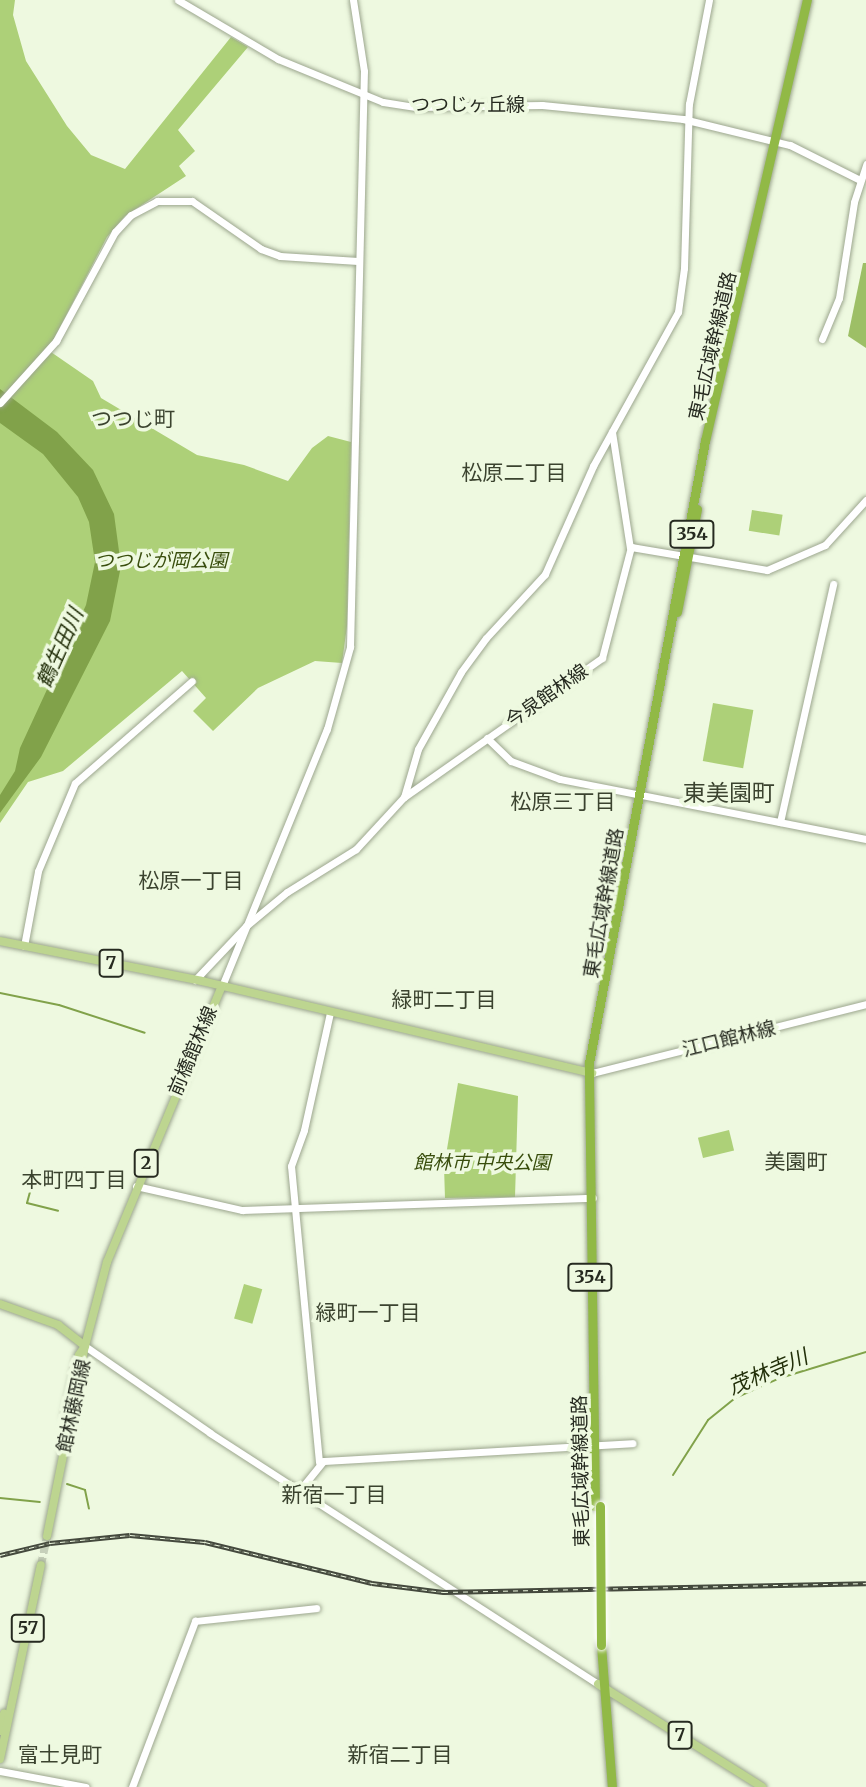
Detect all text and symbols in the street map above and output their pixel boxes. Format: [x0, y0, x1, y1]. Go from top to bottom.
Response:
street label: つつじヶ丘線 [411, 94, 525, 116]
street label: 東毛広域幹線道路 [685, 269, 741, 423]
district label: つつじ町 [91, 406, 175, 432]
district label: 松原二丁目 [462, 460, 566, 486]
road number: 354 [669, 520, 715, 548]
park label: つつじが岡公園 [95, 550, 227, 572]
water label: 鶴生田川 [31, 605, 89, 691]
street label: 今泉館林線 [502, 659, 592, 733]
district label: 東美園町 [683, 779, 775, 807]
district label: 松原三丁目 [511, 789, 615, 815]
street label: 東毛広域幹線道路 [580, 826, 628, 980]
district label: 松原一丁目 [139, 868, 243, 894]
road number: 7 [97, 948, 125, 978]
district label: 緑町二丁目 [392, 987, 496, 1013]
street label: 前橋館林線 [164, 1003, 222, 1099]
street label: 江口館林線 [680, 1016, 778, 1062]
road number: 2 [132, 1148, 160, 1178]
district label: 美園町 [765, 1149, 827, 1175]
park label: 館林市 中央公園 [413, 1152, 551, 1174]
district label: 本町四丁目 [22, 1167, 126, 1193]
road number: 354 [567, 1262, 613, 1292]
district label: 緑町一丁目 [316, 1300, 420, 1326]
water label: 茂林寺川 [724, 1344, 812, 1400]
street label: 館林藤岡線 [53, 1357, 95, 1455]
street label: 東毛広域幹線道路 [568, 1395, 594, 1547]
district label: 新宿一丁目 [282, 1482, 386, 1508]
road number: 57 [10, 1614, 46, 1643]
road number: 7 [666, 1720, 694, 1750]
district label: 富士見町 [18, 1742, 102, 1768]
district label: 新宿二丁目 [348, 1742, 452, 1768]

